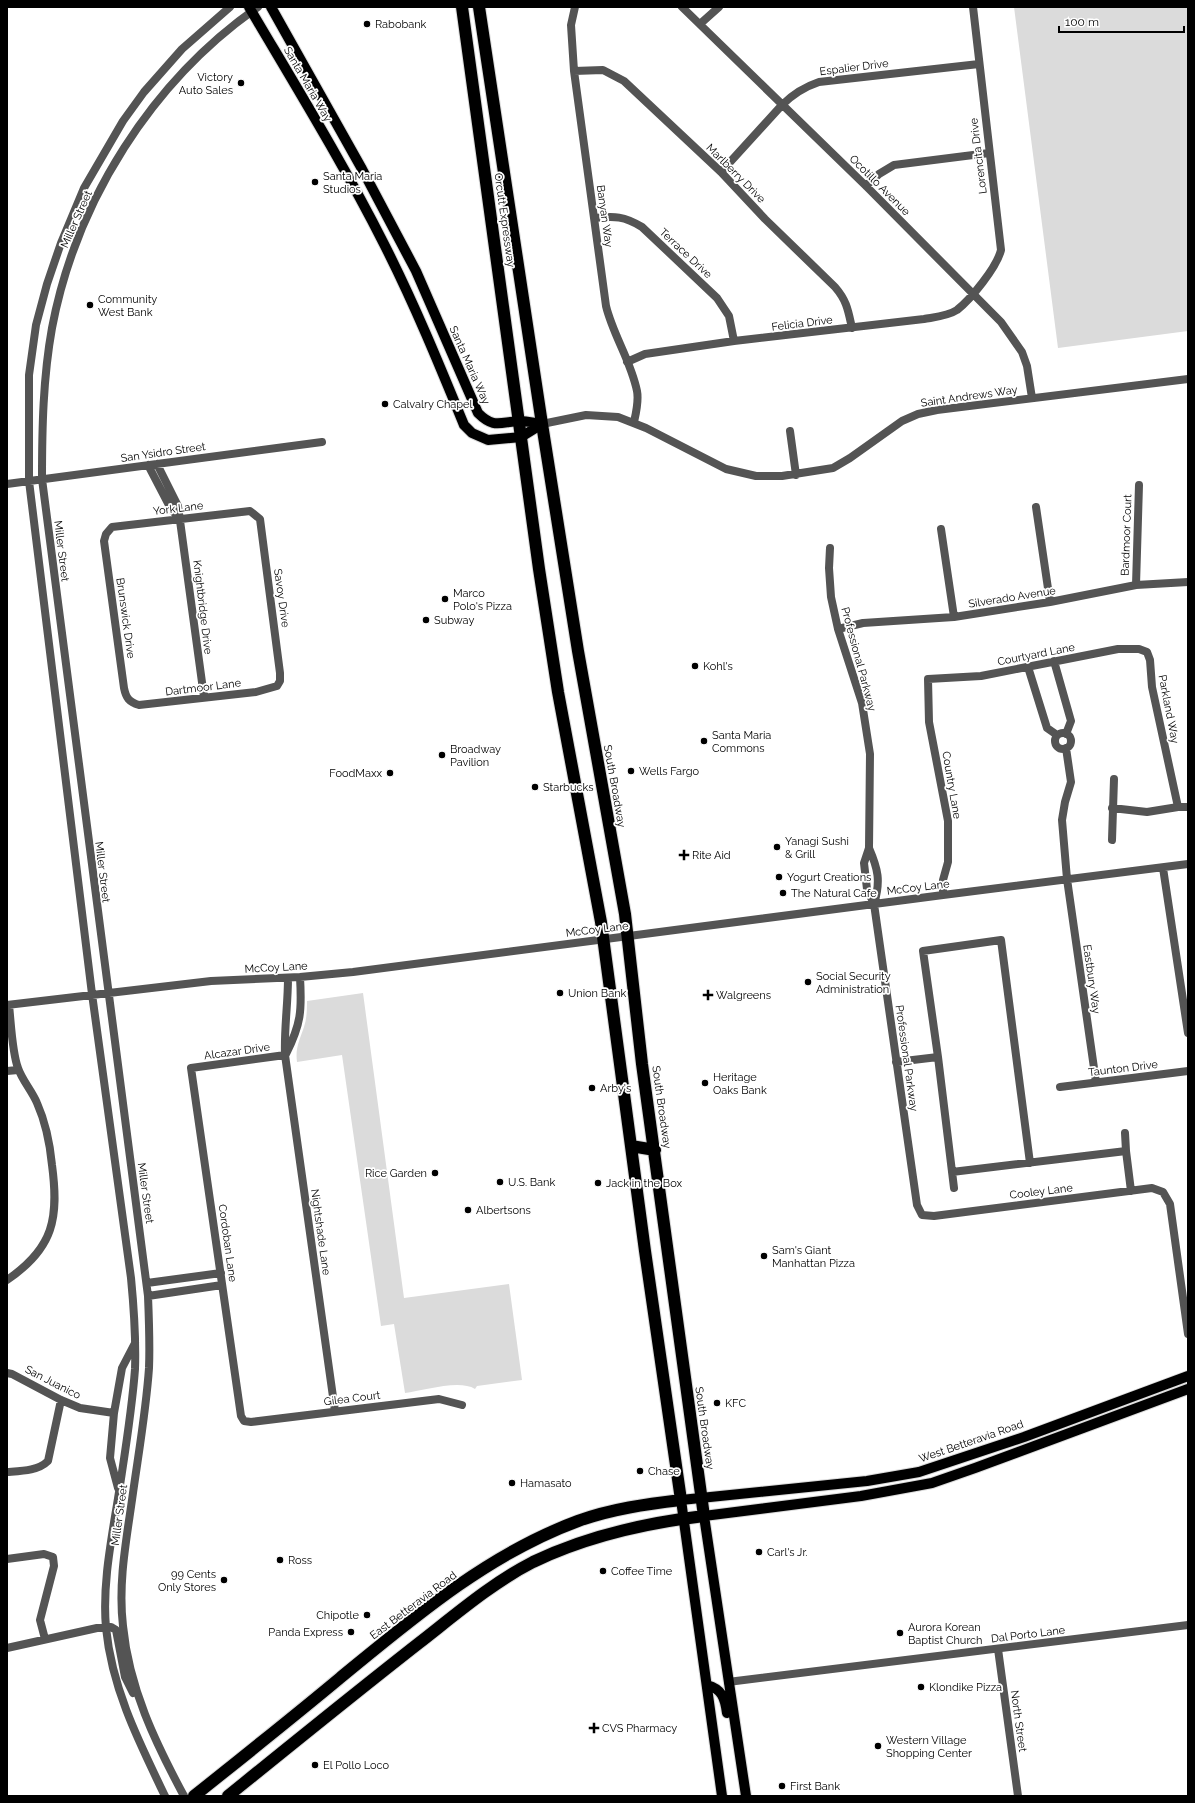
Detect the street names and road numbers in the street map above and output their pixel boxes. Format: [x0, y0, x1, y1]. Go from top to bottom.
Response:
street label: Santa Maria Way [281, 44, 334, 124]
street label: Espalier Drive [819, 57, 890, 78]
street label: Lorencita Drive [967, 117, 990, 195]
street label: Marlberry Drive [703, 141, 768, 206]
street label: Ocotillo Avenue [847, 152, 913, 219]
street label: Orcutt Expressway [491, 172, 518, 268]
street label: Banyan Way [594, 184, 615, 248]
street label: Miller Street [58, 188, 95, 250]
street label: Terrace Drive [657, 226, 715, 281]
street label: Felicia Drive [771, 313, 834, 334]
street label: Santa Maria Way [446, 324, 493, 406]
street label: Saint Andrews Way [920, 383, 1018, 410]
street label: San Ysidro Street [120, 440, 207, 465]
street label: Bardmoor Court [1119, 494, 1134, 576]
street label: York Lane [152, 499, 204, 518]
street label: Miller Street [51, 520, 72, 583]
street label: Knightbridge Drive [190, 559, 215, 655]
street label: Savoy Drive [271, 568, 292, 629]
street label: Brunswick Drive [113, 577, 138, 660]
street label: Silverado Avenue [967, 584, 1057, 611]
street label: Professional Parkway [838, 606, 879, 713]
street label: Courtyard Lane [996, 641, 1076, 668]
street label: Parkland Way [1155, 674, 1182, 745]
street label: Dartmoor Lane [164, 676, 242, 699]
street label: South Broadway [601, 744, 628, 828]
street label: Country Lane [939, 750, 964, 820]
street label: Miller Street [92, 841, 113, 904]
street label: McCoy Lane [886, 877, 951, 898]
street label: McCoy Lane [565, 919, 630, 940]
street label: Eastbury Way [1080, 944, 1103, 1014]
street label: McCoy Lane [244, 959, 308, 976]
street label: Professional Parkway [893, 1004, 920, 1112]
street label: Alcazar Drive [203, 1040, 271, 1063]
street label: Taunton Drive [1088, 1058, 1159, 1079]
street label: South Broadway [649, 1065, 674, 1149]
street label: Miller Street [135, 1162, 156, 1225]
street label: Cooley Lane [1009, 1181, 1074, 1202]
street label: Nightshade Lane [308, 1188, 333, 1277]
street label: Cordoban Lane [216, 1203, 239, 1283]
street label: San Juanico [23, 1363, 83, 1402]
street label: South Broadway [692, 1386, 717, 1470]
street label: Gilea Court [323, 1389, 381, 1408]
street label: West Betteravia Road [917, 1417, 1025, 1465]
street label: Miller Street [109, 1483, 130, 1546]
street label: East Betteravia Road [367, 1569, 459, 1642]
street label: Dal Porto Lane [990, 1623, 1066, 1645]
street label: North Street [1008, 1689, 1029, 1753]

